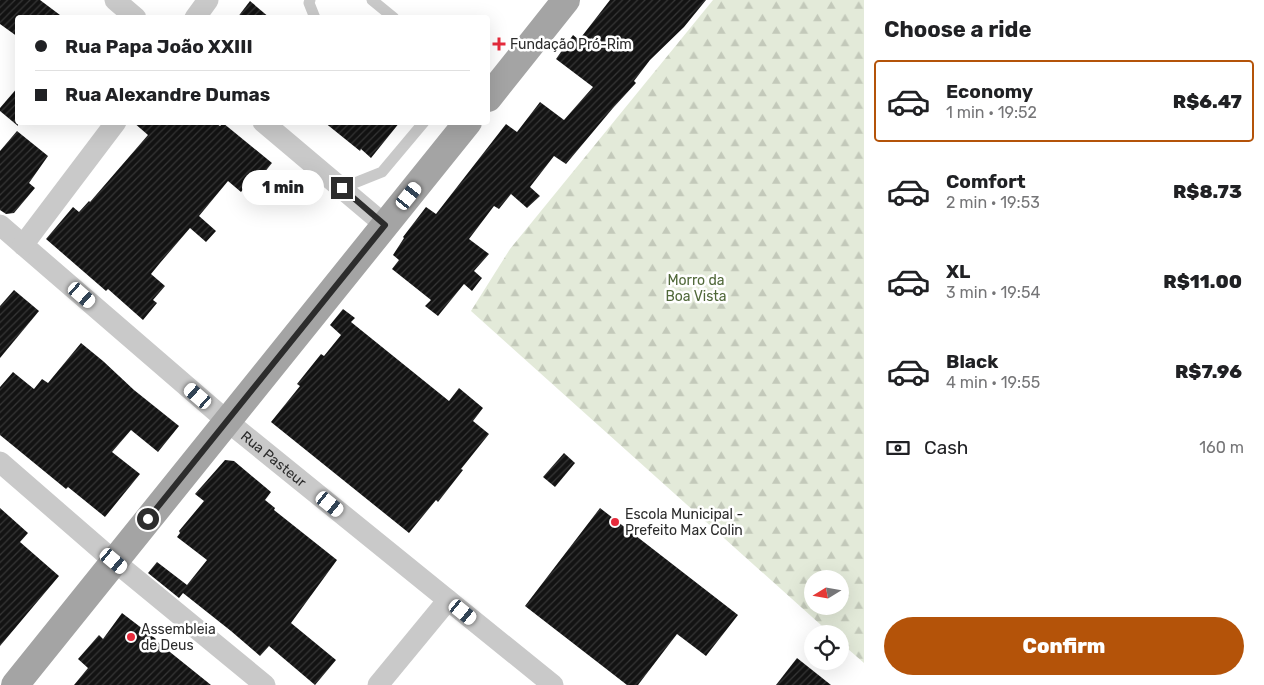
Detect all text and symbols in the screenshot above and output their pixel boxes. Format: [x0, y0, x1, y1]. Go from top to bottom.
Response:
text: Choose a ride [884, 16, 1031, 43]
text: Rua Papa João XXIII [65, 35, 253, 58]
place label: Fundação Pró-Rim [510, 36, 632, 53]
marker: Fundação Pró-Rim [492, 37, 506, 51]
icon: car [886, 79, 931, 124]
text: Economy [946, 80, 1033, 103]
text: Rua Alexandre Dumas [65, 83, 270, 106]
text: R$6.47 [1173, 90, 1242, 113]
text: 1 min · 19:52 [946, 103, 1037, 122]
icon: car [886, 169, 931, 214]
callout: 1 min [242, 170, 324, 206]
text: Comfort [946, 170, 1026, 193]
route end [331, 177, 353, 199]
text: 1 min [262, 178, 304, 197]
car [393, 180, 424, 212]
text: R$8.73 [1173, 180, 1242, 203]
text: 2 min · 19:53 [946, 193, 1040, 212]
icon: car [886, 259, 931, 304]
text: XL [946, 260, 970, 283]
text: R$11.00 [1163, 270, 1242, 293]
park label: Morro da Boa Vista [665, 272, 727, 305]
car [65, 279, 98, 311]
text: 3 min · 19:54 [946, 283, 1040, 302]
icon: car [886, 349, 931, 394]
text: Black [946, 350, 998, 373]
text: R$7.96 [1175, 360, 1242, 383]
text: 4 min · 19:55 [946, 373, 1040, 392]
car [181, 380, 214, 412]
street label: Rua Pasteur [237, 427, 311, 491]
icon: cash [884, 434, 912, 462]
text: Cash [924, 436, 968, 459]
text: 160 m [1199, 438, 1244, 457]
car [313, 489, 346, 519]
place label: Escola Municipal - Prefeito Max Colin [625, 506, 743, 539]
route start [137, 508, 159, 530]
marker: Escola Municipal - Prefeito Max Colin [609, 516, 621, 528]
car [97, 546, 130, 576]
north arrow [804, 570, 849, 615]
map controls [804, 570, 849, 670]
car [446, 597, 479, 627]
button: Confirm [884, 617, 1244, 675]
place label: Assembleia de Deus [141, 621, 216, 654]
button: locate [804, 625, 849, 670]
marker: Assembleia de Deus [125, 631, 137, 643]

